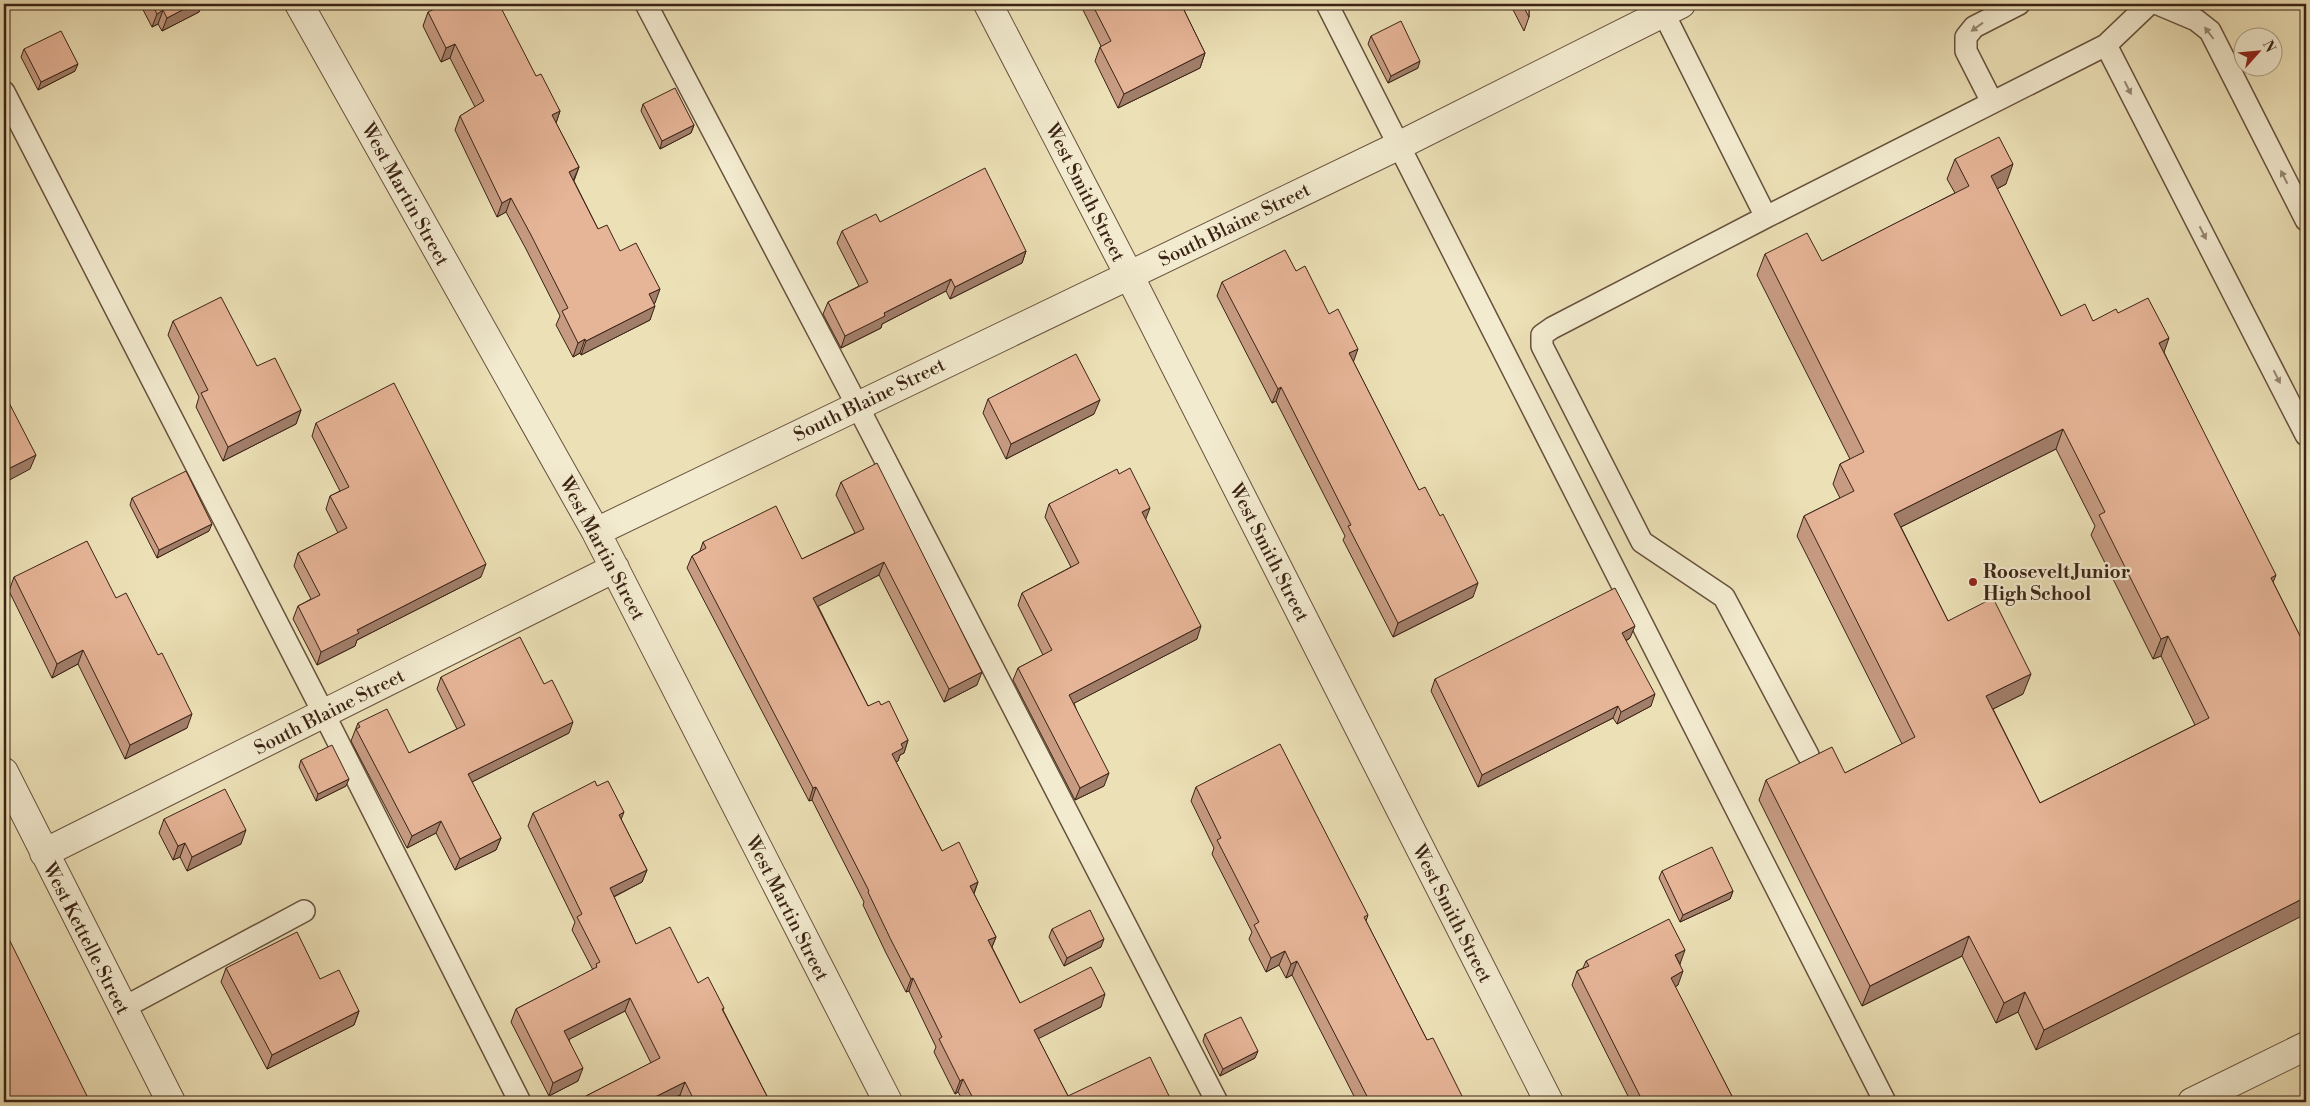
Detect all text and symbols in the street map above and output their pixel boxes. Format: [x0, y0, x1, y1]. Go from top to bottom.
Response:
one-way arrow [1970, 22, 1984, 32]
one-way arrow [2204, 26, 2214, 40]
north arrow [2232, 28, 2282, 78]
text: N [2258, 38, 2279, 56]
one-way arrow [2124, 81, 2132, 95]
street label: West Martin Street [355, 118, 454, 270]
street label: West Smith Street [1039, 118, 1130, 266]
one-way arrow [2280, 169, 2288, 184]
street label: South Blaine Street [1155, 178, 1314, 272]
one-way arrow [2199, 225, 2207, 240]
street label: South Blaine Street [790, 353, 949, 447]
one-way arrow [2273, 370, 2281, 384]
street label: West Martin Street [554, 471, 650, 625]
street label: West Smith Street [1223, 478, 1314, 626]
place label: Roosevelt Junior High School [1983, 560, 2131, 606]
marker: Roosevelt Junior High School [1967, 576, 1979, 588]
street label: South Blaine Street [250, 663, 409, 760]
street label: West Martin Street [740, 831, 834, 985]
street label: West Smith Street [1406, 839, 1497, 987]
street label: West Kettelle Street [37, 858, 135, 1019]

